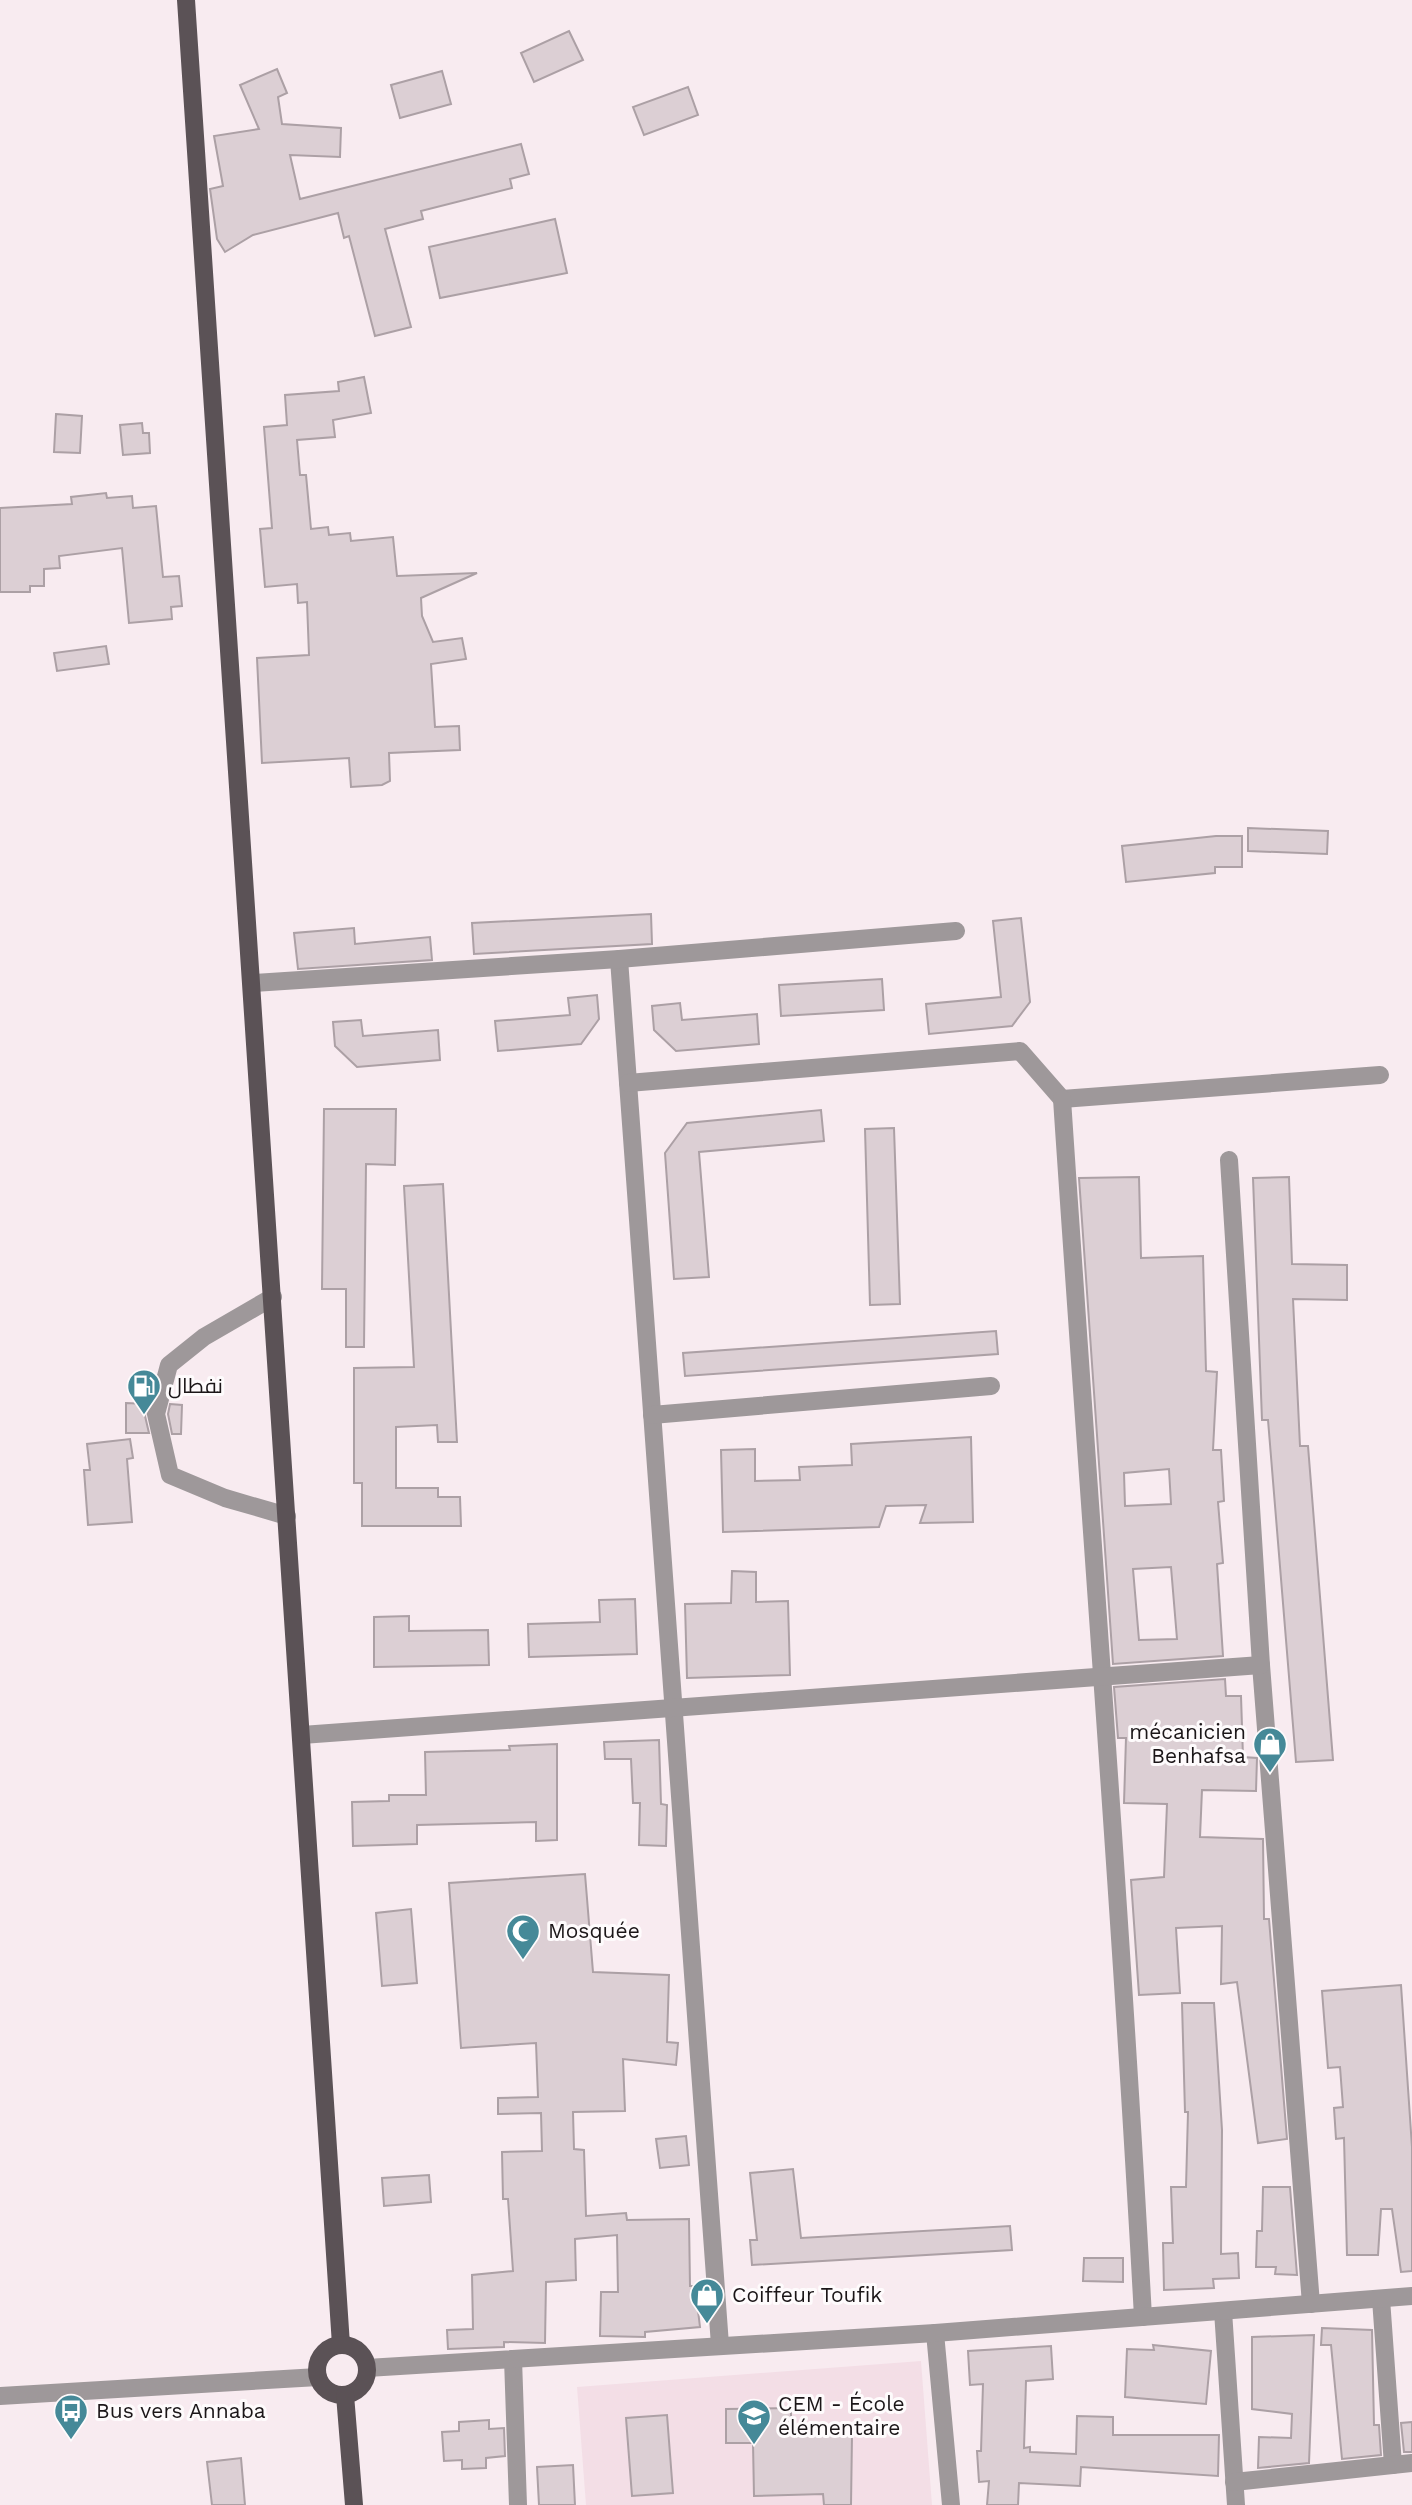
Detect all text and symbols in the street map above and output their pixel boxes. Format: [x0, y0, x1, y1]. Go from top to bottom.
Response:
fuel station icon: نفطال [125, 1367, 163, 1416]
place label: نفطال [168, 1373, 223, 1399]
place label: mécanicien Benhafsa [1129, 1719, 1246, 1768]
shop icon: mécanicien Benhafsa [1251, 1725, 1289, 1774]
mosque icon: Mosquée [504, 1912, 542, 1961]
place label: Mosquée [548, 1918, 640, 1943]
shop icon: Coiffeur Toufik [688, 2276, 726, 2325]
place label: Coiffeur Toufik [732, 2282, 882, 2307]
place label: CEM - École élémentaire [778, 2391, 905, 2440]
bus stop icon: Bus vers Annaba [52, 2392, 90, 2441]
school or university icon: CEM - École élémentaire [735, 2397, 773, 2446]
place label: Bus vers Annaba [96, 2398, 266, 2423]

